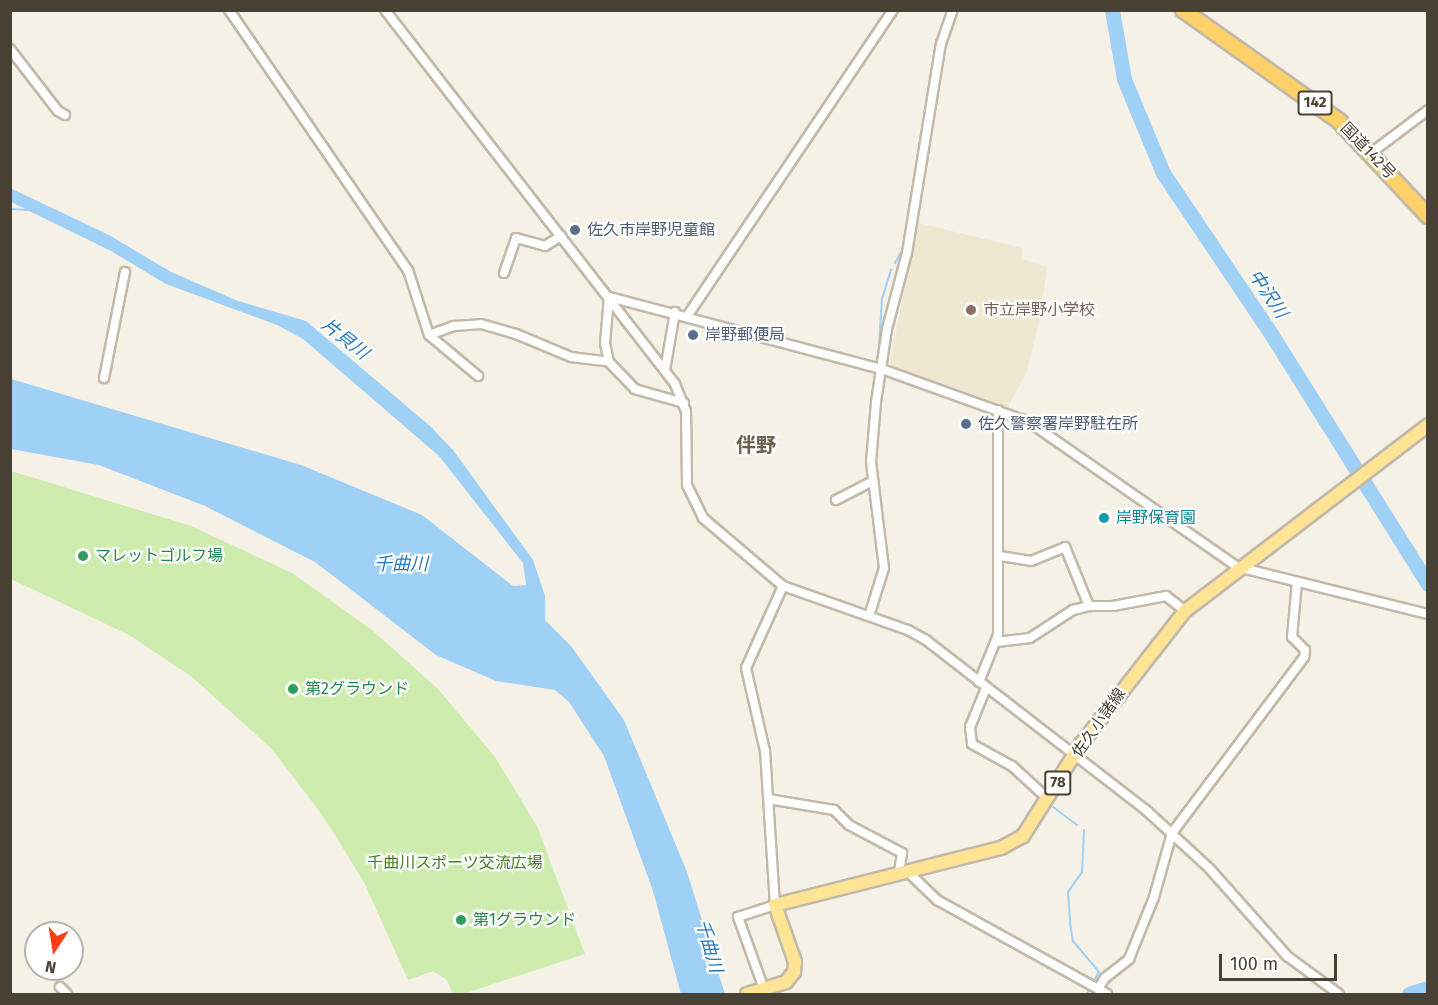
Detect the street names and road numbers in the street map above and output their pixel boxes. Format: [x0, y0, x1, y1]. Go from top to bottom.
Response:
road number: 142 [1297, 91, 1333, 115]
street label: 国道142号 [1336, 119, 1400, 183]
street label: 佐久小諸線 [1068, 685, 1130, 761]
road number: 78 [1043, 771, 1073, 795]

